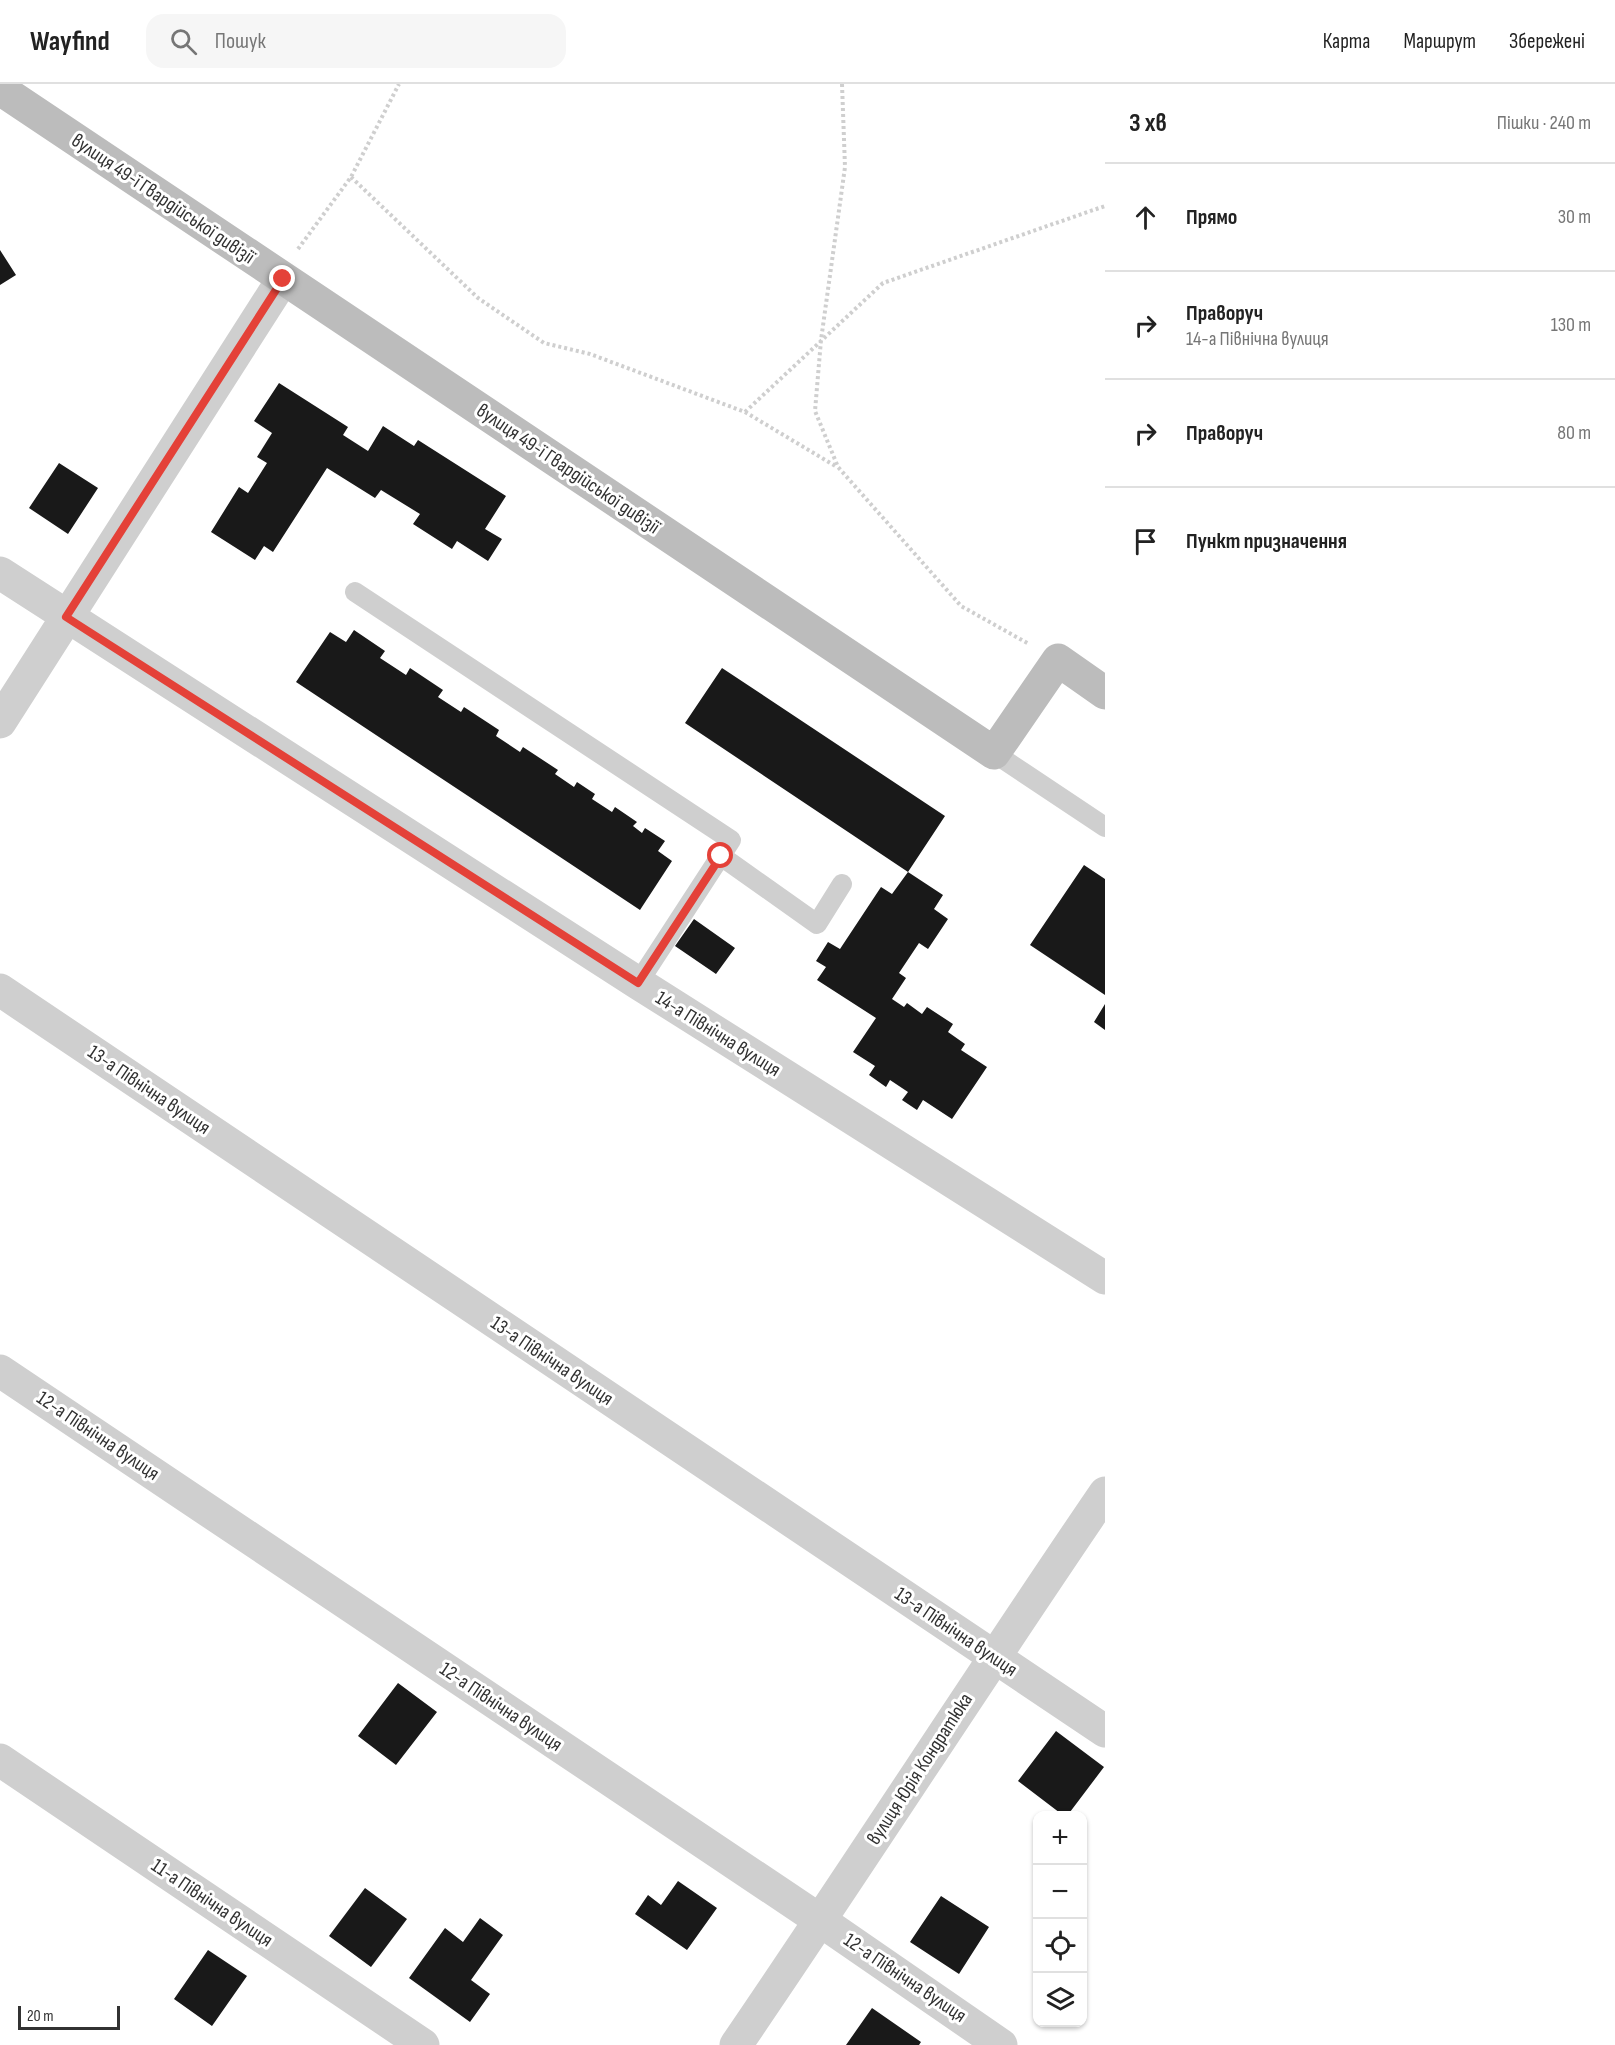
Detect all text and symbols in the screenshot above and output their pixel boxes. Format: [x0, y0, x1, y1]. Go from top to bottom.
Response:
search box [146, 14, 566, 68]
text: Wayfind [30, 25, 110, 58]
icon: search [167, 25, 200, 58]
text: Пошук [215, 28, 266, 55]
text: Карта [1323, 29, 1370, 54]
text: Маршрут [1403, 29, 1476, 54]
text: Збережені [1509, 29, 1585, 54]
text: 3 хв [1129, 108, 1167, 139]
text: Пішки · 240 m [1497, 111, 1591, 135]
street label: вулиця 49-ї Гвардійської дивізії [67, 129, 260, 270]
icon: ahead [1129, 201, 1162, 234]
text: Прямо [1186, 204, 1237, 231]
text: 30 m [1558, 205, 1591, 229]
route end [269, 265, 295, 291]
text: Праворуч [1186, 300, 1263, 327]
icon: right [1129, 309, 1162, 342]
text: 130 m [1551, 313, 1591, 337]
text: 14-а Північна вулиця [1186, 327, 1329, 351]
street label: вулиця 49-ї Гвардійської дивізії [472, 399, 665, 540]
icon: right [1129, 417, 1162, 450]
text: Праворуч [1186, 420, 1263, 447]
text: 80 m [1557, 421, 1591, 445]
icon: arrive [1129, 525, 1162, 558]
text: Пункт призначення [1186, 528, 1347, 555]
route start [707, 842, 733, 868]
street label: 14-а Північна вулиця [651, 986, 785, 1082]
street label: 13-а Північна вулиця [83, 1040, 215, 1140]
street label: 13-а Північна вулиця [486, 1311, 618, 1411]
street label: 12-а Північна вулиця [32, 1386, 164, 1486]
street label: 13-а Північна вулиця [890, 1582, 1022, 1682]
street label: 12-а Північна вулиця [435, 1657, 567, 1757]
street label: вулиця Юрія Кондратюка [862, 1689, 978, 1849]
map controls [1033, 1811, 1087, 2027]
button: + [1033, 1811, 1087, 1865]
street label: 11-а Північна вулиця [147, 1854, 277, 1952]
button: − [1033, 1865, 1087, 1919]
button: locate [1033, 1919, 1087, 1973]
street label: 12-а Північна вулиця [839, 1928, 971, 2028]
button: layers [1033, 1973, 1087, 2027]
scale bar [18, 2003, 120, 2030]
text: 20 m [27, 2007, 54, 2026]

